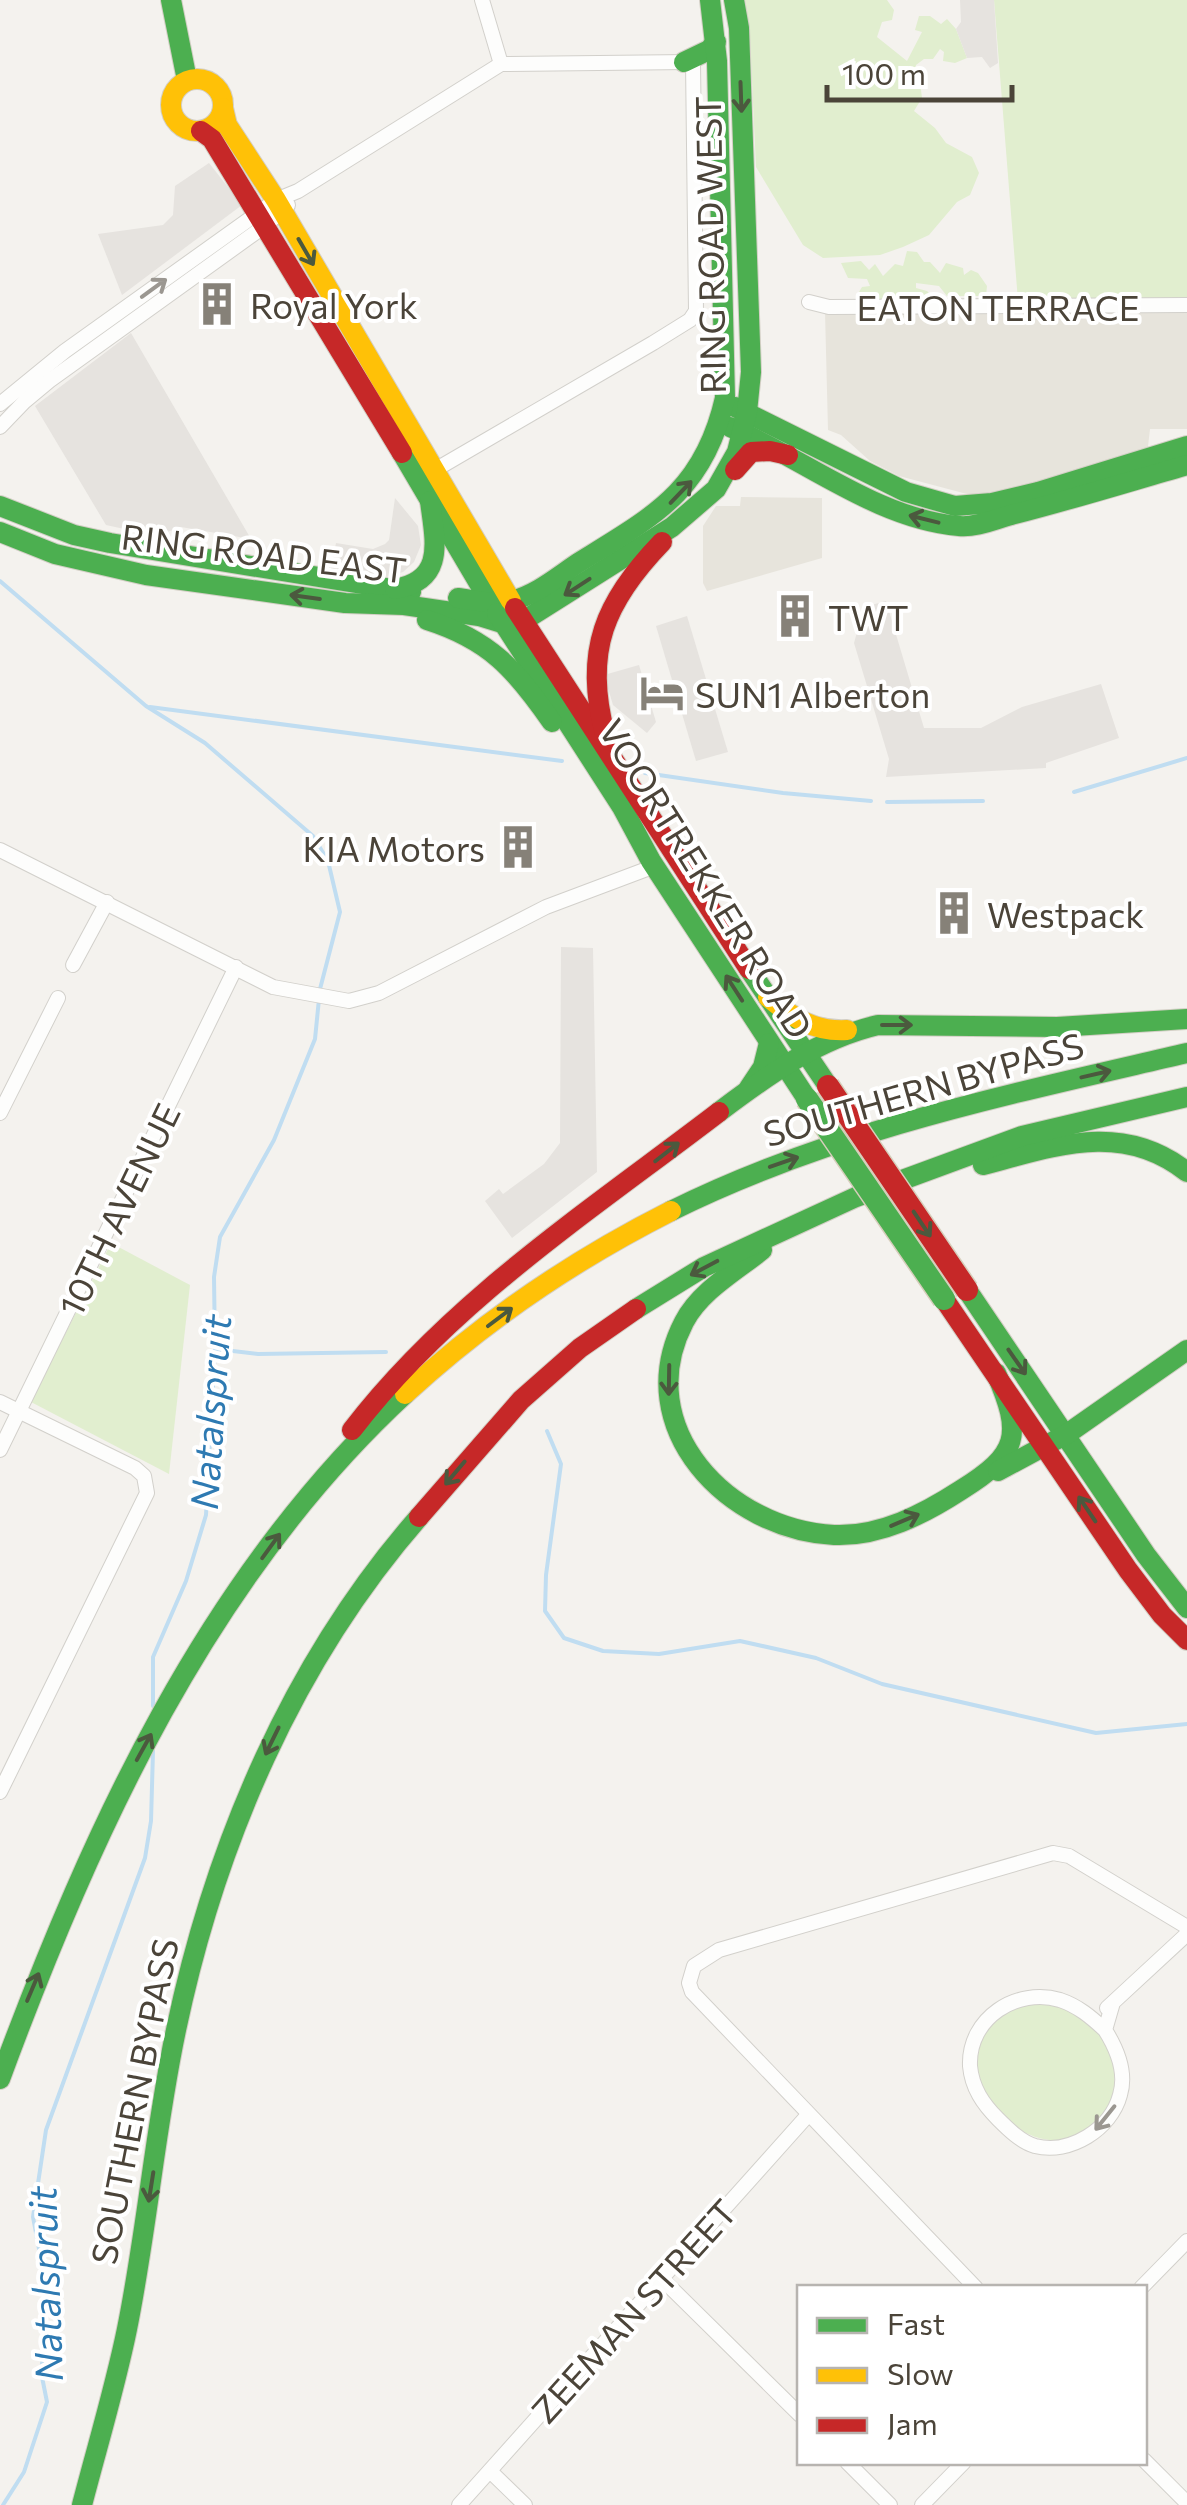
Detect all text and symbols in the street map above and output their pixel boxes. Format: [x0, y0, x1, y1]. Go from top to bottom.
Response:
scale bar [827, 40, 1012, 102]
text: 100 m [842, 54, 926, 91]
one-way arrow [732, 81, 751, 113]
street label: RING ROAD WEST [685, 96, 733, 394]
one-way arrow [296, 238, 316, 266]
one-way arrow [140, 278, 167, 299]
building icon: Royal York [193, 280, 241, 328]
place label: Royal York [250, 283, 418, 326]
street label: EATON TERRACE [857, 285, 1139, 328]
one-way arrow [668, 481, 692, 505]
one-way arrow [909, 509, 940, 528]
street label: RING ROAD EAST [119, 513, 409, 591]
one-way arrow [563, 577, 592, 597]
one-way arrow [289, 588, 321, 606]
building icon: TWT [771, 592, 819, 640]
place label: TWT [828, 595, 909, 638]
hotel icon: SUN1 Alberton [638, 669, 686, 717]
place label: SUN1 Alberton [695, 672, 930, 715]
street label: VOORTREKKER ROAD [591, 710, 823, 1046]
building icon: KIA Motors [494, 823, 542, 871]
place label: KIA Motors [302, 826, 485, 869]
building icon: Westpack [930, 889, 978, 937]
place label: Westpack [987, 892, 1144, 935]
one-way arrow [723, 974, 744, 1003]
one-way arrow [880, 1016, 912, 1035]
street label: SOUTHERN BYPASS [758, 1022, 1088, 1154]
one-way arrow [1079, 1064, 1111, 1082]
street label: 10TH AVENUE [48, 1096, 188, 1322]
one-way arrow [654, 1141, 680, 1163]
one-way arrow [767, 1152, 798, 1170]
one-way arrow [912, 1210, 933, 1238]
one-way arrow [689, 1258, 719, 1278]
one-way arrow [486, 1306, 512, 1328]
water label: Natalspruit [179, 1312, 239, 1511]
one-way arrow [1006, 1347, 1027, 1375]
one-way arrow [659, 1363, 678, 1396]
one-way arrow [445, 1460, 467, 1486]
one-way arrow [1077, 1495, 1098, 1523]
one-way arrow [889, 1509, 920, 1527]
one-way arrow [261, 1533, 282, 1560]
one-way arrow [262, 1725, 281, 1755]
one-way arrow [135, 1732, 155, 1762]
street label: SOUTHERN BYPASS [80, 1934, 186, 2268]
one-way arrow [26, 1973, 44, 2003]
one-way arrow [1094, 2105, 1116, 2131]
one-way arrow [141, 2170, 160, 2203]
water label: Natalspruit [17, 2184, 71, 2382]
street label: ZEEMAN STREET [521, 2189, 745, 2431]
legend [797, 2285, 1147, 2465]
text: Fast [887, 2304, 945, 2341]
text: Slow [887, 2354, 954, 2391]
text: Jam [887, 2404, 938, 2441]

